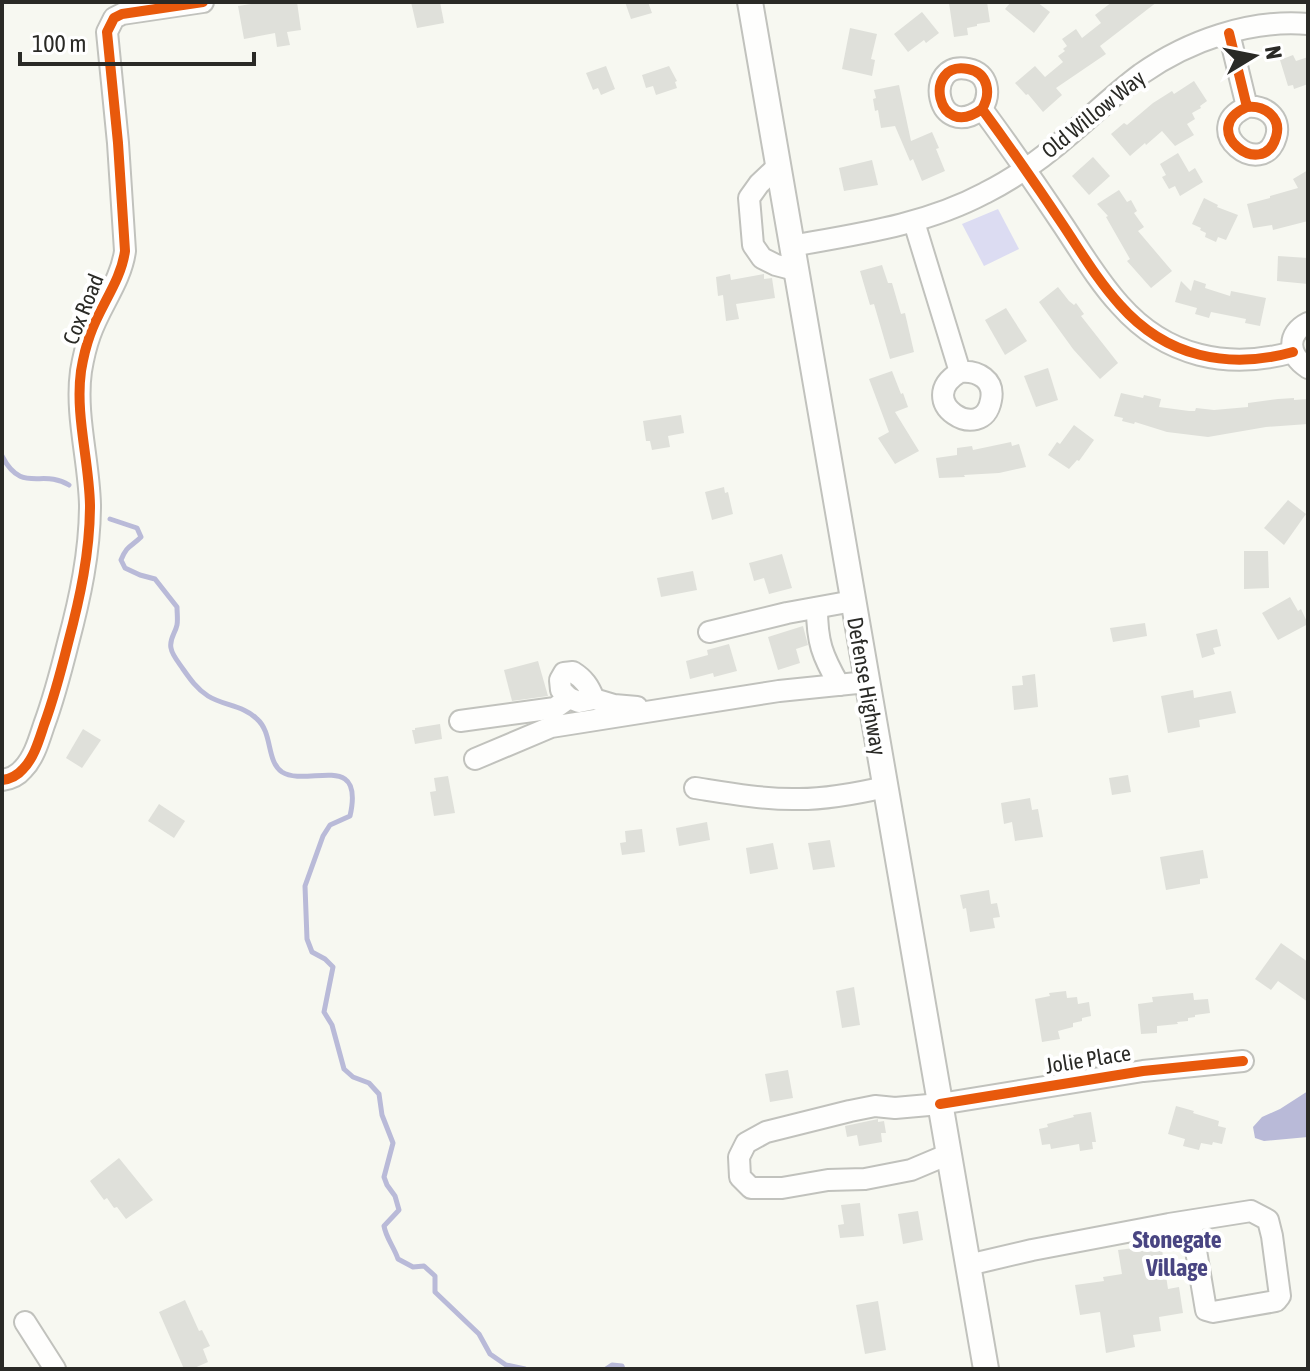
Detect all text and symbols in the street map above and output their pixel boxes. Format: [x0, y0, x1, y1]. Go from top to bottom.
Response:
scale bar [20, 16, 254, 66]
north arrow [1214, 16, 1294, 96]
text: 100 m [32, 30, 86, 57]
text: N [1260, 44, 1288, 61]
street label: Old Willow Way [1036, 65, 1150, 163]
street label: Cox Road [57, 270, 109, 348]
street label: Defense Highway [842, 615, 892, 757]
street label: Jolie Place [1043, 1039, 1133, 1079]
district label: Stonegate Village [1132, 1226, 1222, 1281]

